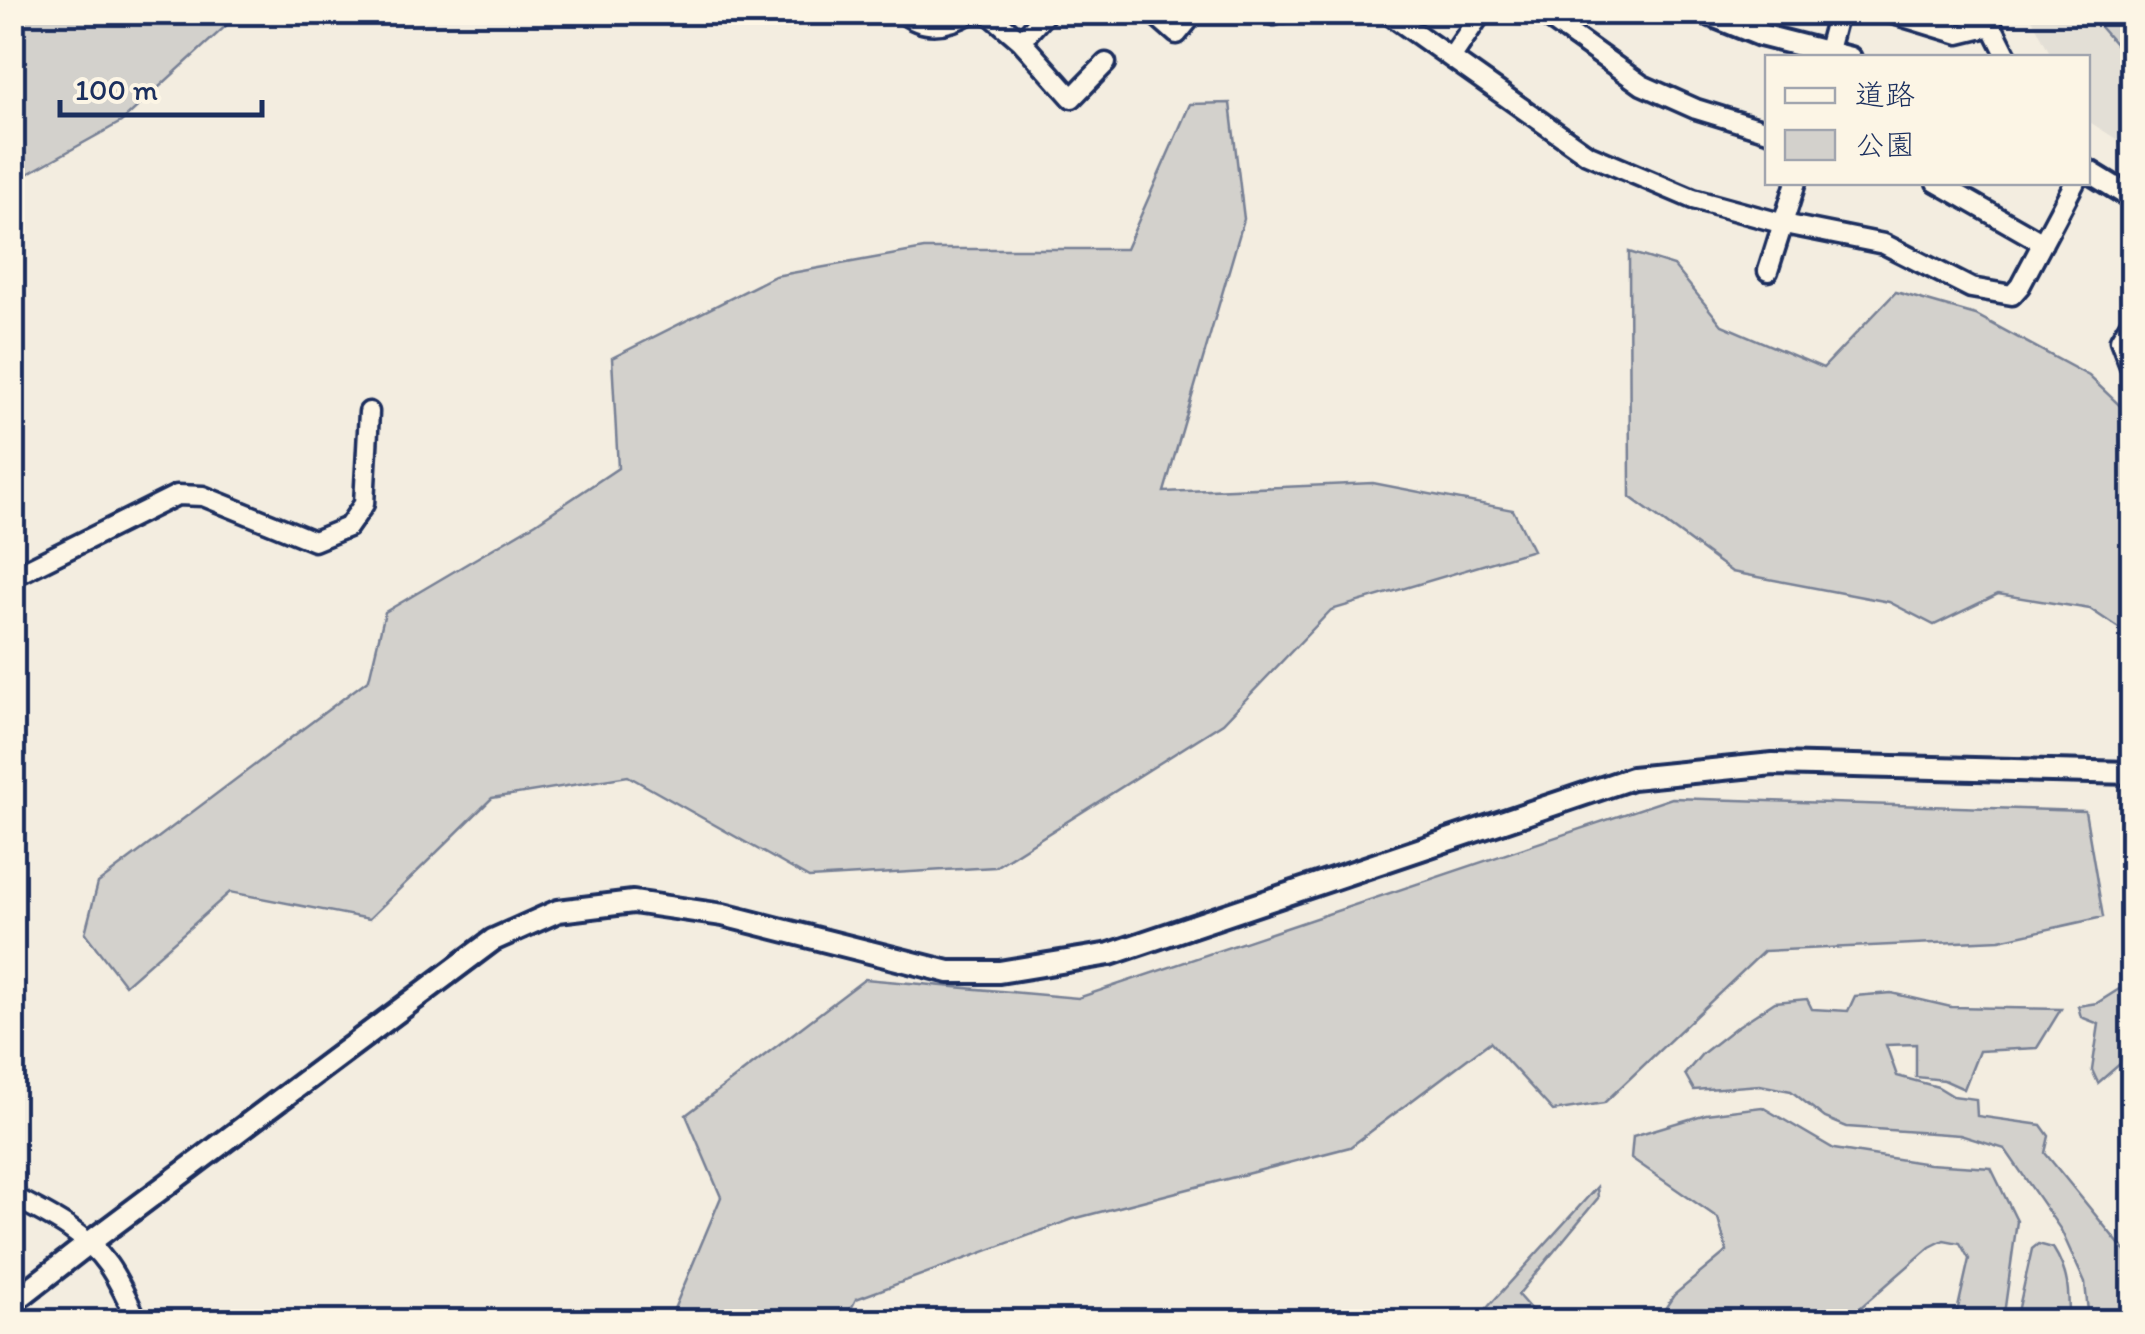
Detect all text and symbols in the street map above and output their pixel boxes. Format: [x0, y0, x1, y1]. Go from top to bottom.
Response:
scale bar [60, 55, 262, 117]
legend [1765, 55, 2090, 185]
text: 100 m [75, 71, 158, 108]
text: 道路 [1855, 76, 1915, 113]
text: 公園 [1855, 126, 1915, 163]

